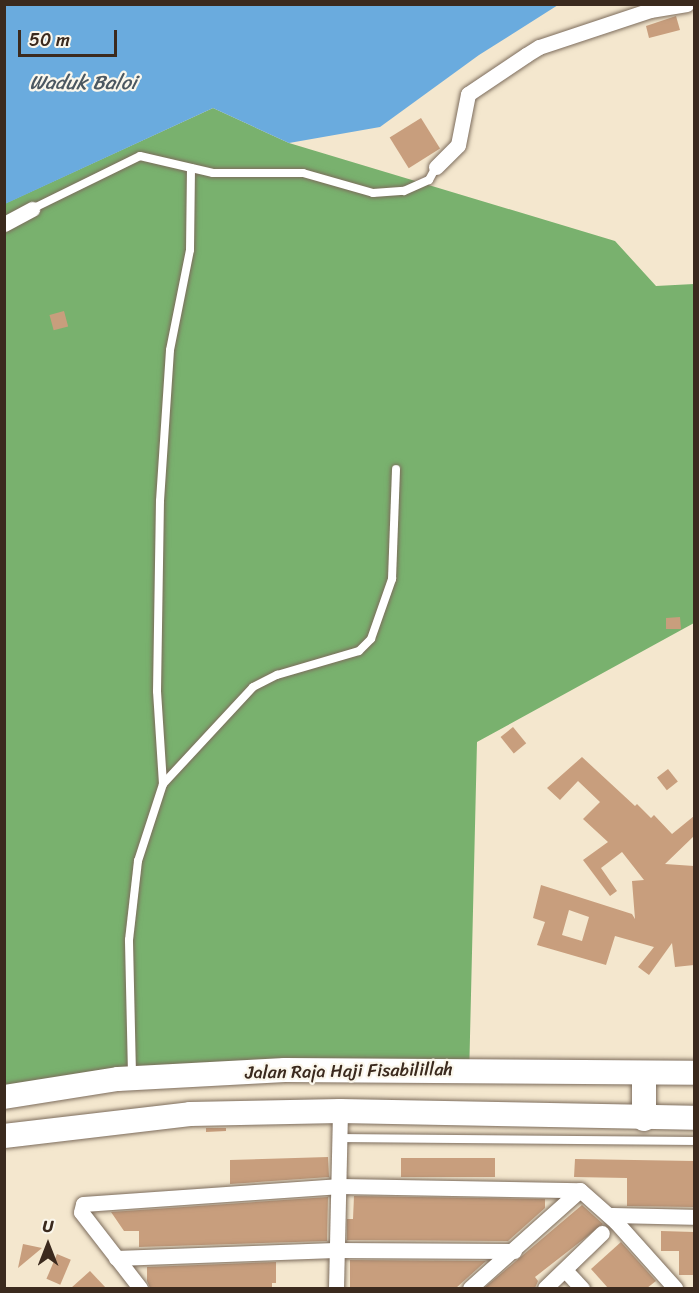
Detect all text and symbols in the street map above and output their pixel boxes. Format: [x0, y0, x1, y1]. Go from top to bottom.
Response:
scale bar [21, 18, 120, 56]
text: 50 m [29, 24, 70, 56]
water label: Waduk Baloi [30, 70, 136, 94]
street label: Jalan Raja Haji Fisabilillah [245, 1058, 453, 1084]
text: U [43, 1212, 53, 1241]
north arrow [18, 1215, 78, 1275]

